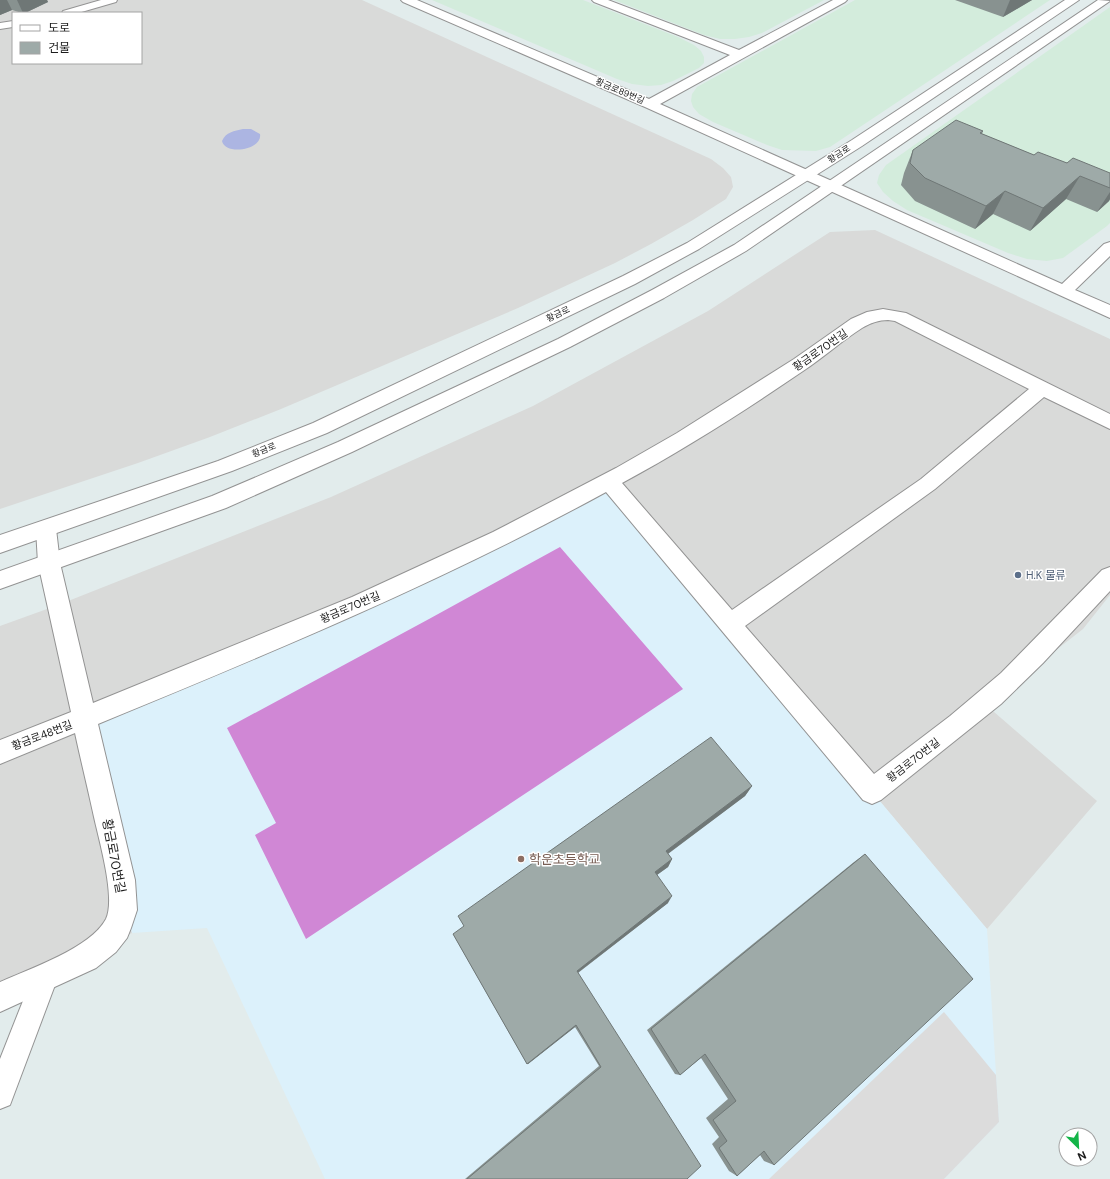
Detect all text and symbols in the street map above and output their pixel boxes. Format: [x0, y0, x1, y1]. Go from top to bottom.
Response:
legend [12, 12, 142, 64]
text: 도로 [48, 20, 70, 36]
text: 건물 [48, 40, 70, 56]
street label: 황금로89번길 [594, 75, 646, 107]
street label: 황금로 [825, 142, 853, 166]
street label: 황금로 [544, 303, 572, 325]
street label: 황금로70번길 [790, 326, 850, 374]
street label: 황금로 [250, 440, 278, 460]
place label: H.K 물류 [1026, 568, 1065, 582]
marker: H.K 물류 [1013, 570, 1023, 580]
street label: 황금로70번길 [318, 588, 382, 626]
street label: 황금로48번길 [10, 717, 74, 753]
street label: 황금로70번길 [884, 735, 942, 785]
street label: 황금로70번길 [98, 817, 130, 895]
place label: 학운초등학교 [529, 851, 601, 868]
marker: 학운초등학교 [516, 854, 526, 864]
north arrow [1058, 1127, 1098, 1167]
text: N [1076, 1148, 1089, 1164]

